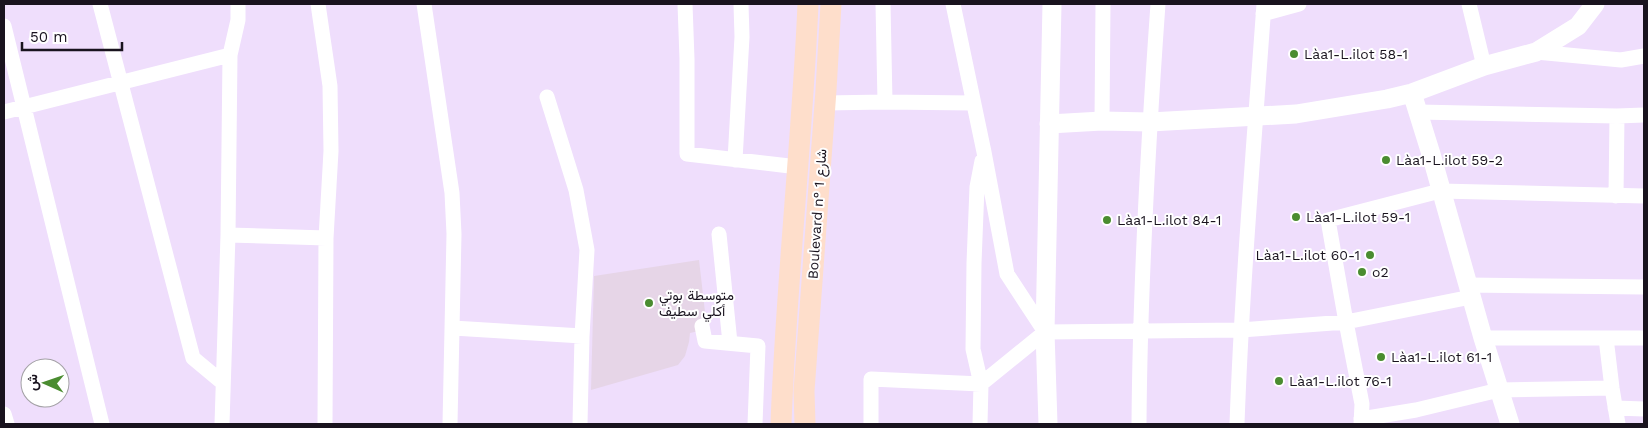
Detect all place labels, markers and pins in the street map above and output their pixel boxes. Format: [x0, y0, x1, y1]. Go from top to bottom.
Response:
place label: Làa1-L.ilot 58-1 [1304, 46, 1408, 62]
marker: Làa1-L.ilot 58-1 [1288, 48, 1300, 60]
place label: Làa1-L.ilot 59-2 [1396, 152, 1503, 168]
marker: Làa1-L.ilot 59-2 [1380, 154, 1392, 166]
place label: Làa1-L.ilot 59-1 [1306, 209, 1410, 225]
marker: Làa1-L.ilot 59-1 [1290, 211, 1302, 223]
place label: Làa1-L.ilot 84-1 [1117, 212, 1221, 228]
marker: Làa1-L.ilot 84-1 [1101, 214, 1113, 226]
place label: Làa1-L.ilot 60-1 [1255, 247, 1360, 263]
marker: Làa1-L.ilot 60-1 [1364, 249, 1376, 261]
place label: o2 [1372, 264, 1389, 280]
marker: o2 [1356, 266, 1368, 278]
place label: متوسطة بوتي أكلي سطيف [659, 287, 734, 323]
marker: متوسطة بوتي أكلي سطيف [643, 297, 655, 309]
place label: Làa1-L.ilot 61-1 [1391, 349, 1492, 365]
marker: Làa1-L.ilot 61-1 [1375, 351, 1387, 363]
place label: Làa1-L.ilot 76-1 [1289, 373, 1392, 389]
marker: Làa1-L.ilot 76-1 [1273, 375, 1285, 387]

